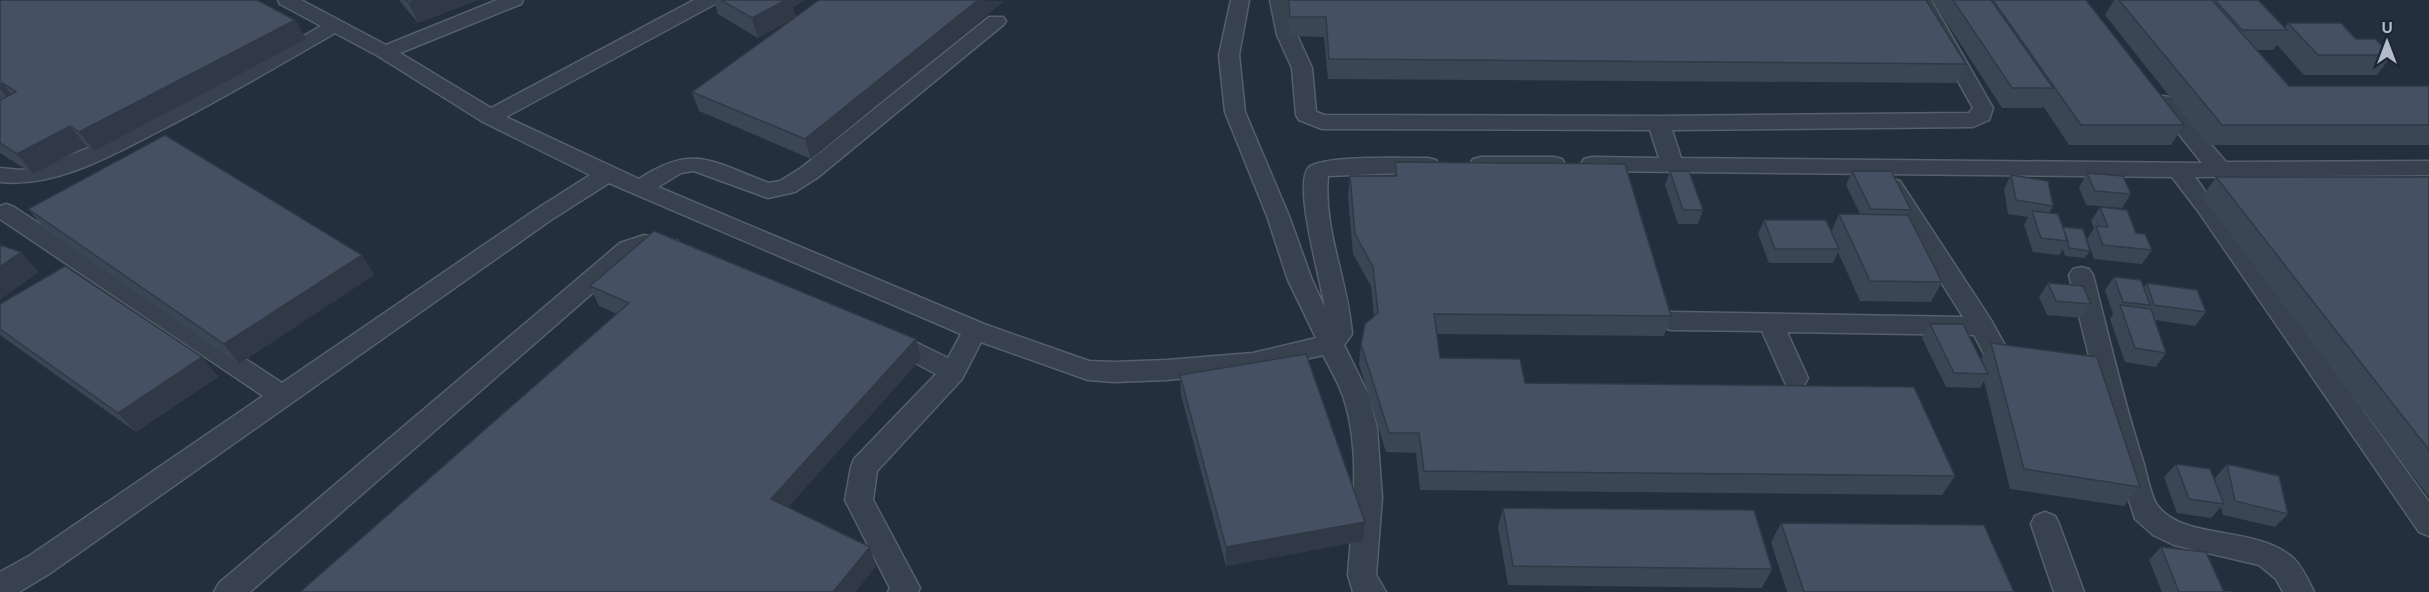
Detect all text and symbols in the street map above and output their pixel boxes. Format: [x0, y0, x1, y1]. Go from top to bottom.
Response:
north arrow [2357, 12, 2417, 72]
text: U [2381, 18, 2393, 37]

